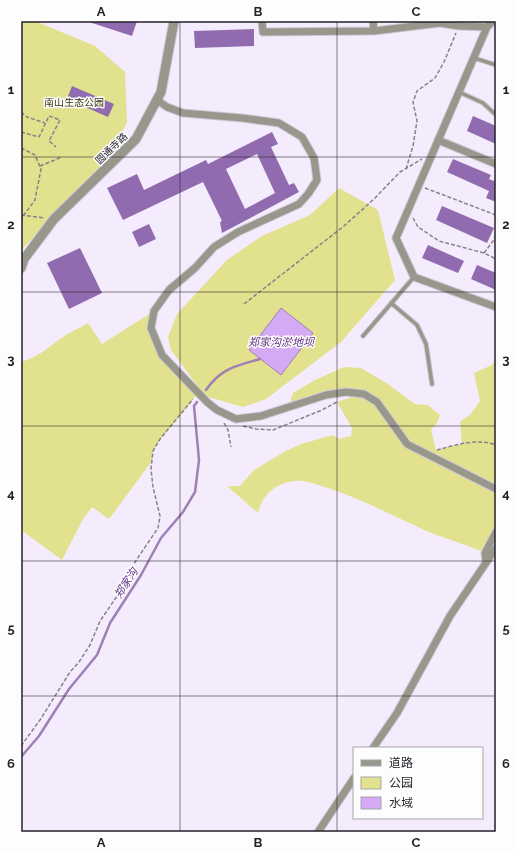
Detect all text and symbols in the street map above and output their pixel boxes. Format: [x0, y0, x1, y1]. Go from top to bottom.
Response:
text: A [97, 4, 106, 19]
text: B [254, 4, 263, 19]
text: C [412, 4, 421, 19]
text: 1 [8, 82, 15, 97]
text: 1 [503, 82, 510, 97]
park label: 南山生态公园 [44, 97, 104, 108]
street label: 圆通寺路 [93, 131, 130, 166]
text: 2 [7, 217, 15, 232]
text: 2 [502, 217, 510, 232]
water label: 郑家沟淤地坝 [248, 336, 316, 349]
text: 3 [7, 352, 15, 367]
text: 3 [502, 352, 510, 367]
text: 4 [7, 486, 15, 501]
text: 4 [502, 486, 510, 501]
water label: 郑家沟 [112, 565, 141, 601]
text: 5 [7, 621, 15, 636]
text: 5 [502, 621, 510, 636]
legend [353, 747, 483, 819]
text: 6 [7, 756, 15, 771]
text: 道路 [389, 756, 413, 770]
text: 6 [502, 756, 510, 771]
text: 公园 [389, 776, 413, 790]
text: 水域 [389, 796, 413, 810]
text: A [97, 835, 106, 850]
text: B [254, 835, 263, 850]
text: C [412, 835, 421, 850]

